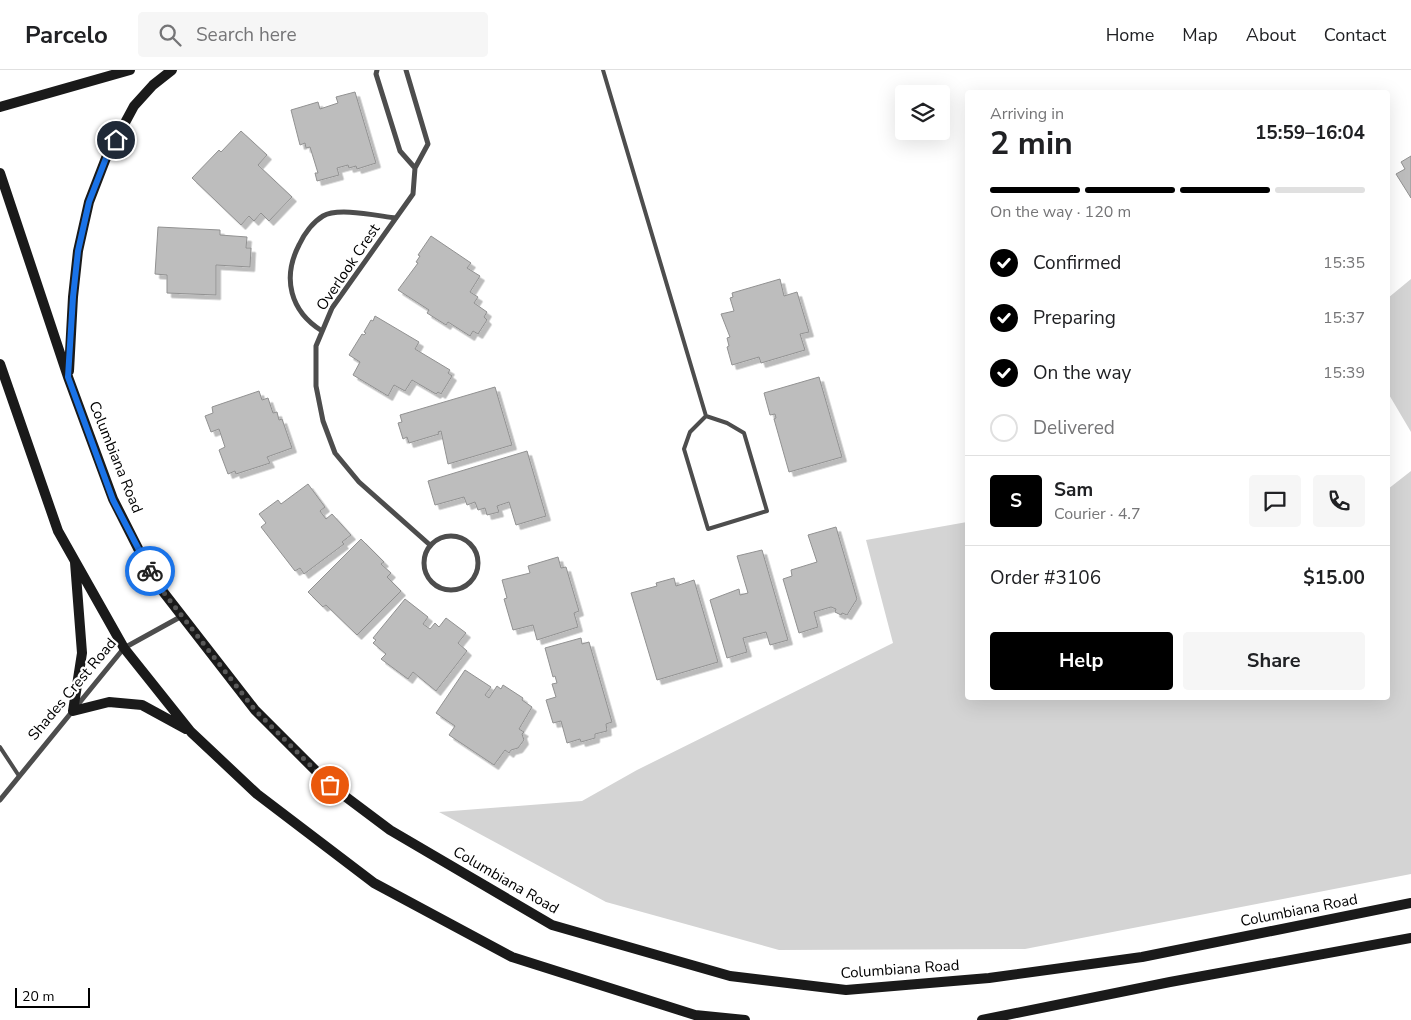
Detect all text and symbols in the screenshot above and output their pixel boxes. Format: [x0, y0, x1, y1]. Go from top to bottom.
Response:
search box [138, 12, 488, 57]
text: Parcelo [25, 19, 108, 51]
icon: search [156, 21, 184, 49]
text: Search here [196, 22, 297, 48]
text: Home [1106, 23, 1154, 47]
text: Map [1182, 23, 1218, 47]
text: About [1246, 23, 1296, 47]
text: Contact [1324, 23, 1386, 47]
map controls [895, 85, 950, 140]
button: layers [895, 85, 950, 140]
text: Arriving in [990, 103, 1064, 125]
pin [95, 119, 137, 161]
text: 15:59–16:04 [1255, 120, 1365, 146]
text: 2 min [990, 122, 1073, 165]
icon: home [102, 126, 130, 154]
text: On the way · 120 m [990, 201, 1131, 223]
street label: Overlook Crest [312, 219, 385, 314]
icon: check [990, 249, 1018, 277]
text: Confirmed [1033, 250, 1121, 276]
text: 15:35 [1323, 252, 1365, 274]
icon: check [990, 304, 1018, 332]
text: Preparing [1033, 305, 1116, 331]
text: 15:37 [1323, 307, 1365, 329]
icon: check [990, 359, 1018, 387]
text: On the way [1033, 360, 1131, 386]
text: 15:39 [1323, 362, 1365, 384]
street label: Columbiana Road [84, 398, 148, 516]
text: Delivered [1033, 415, 1115, 441]
button: chat [1249, 475, 1301, 527]
button: phone [1313, 475, 1365, 527]
text: Sam [1054, 477, 1093, 503]
text: S [1010, 488, 1022, 514]
text: Courier · 4.7 [1054, 503, 1140, 525]
courier [125, 546, 175, 596]
icon: bike [136, 557, 164, 585]
text: Order #3106 [990, 565, 1101, 591]
text: $15.00 [1303, 565, 1365, 591]
button: Help [990, 632, 1173, 690]
button: Share [1183, 632, 1365, 690]
street label: Shades Crest Road [23, 634, 121, 744]
pin [309, 764, 351, 806]
icon: bag [316, 771, 344, 799]
street label: Columbiana Road [449, 842, 563, 918]
street label: Columbiana Road [1239, 889, 1359, 931]
street label: Columbiana Road [840, 955, 960, 983]
scale bar [15, 985, 90, 1008]
text: 20 m [22, 987, 54, 1006]

